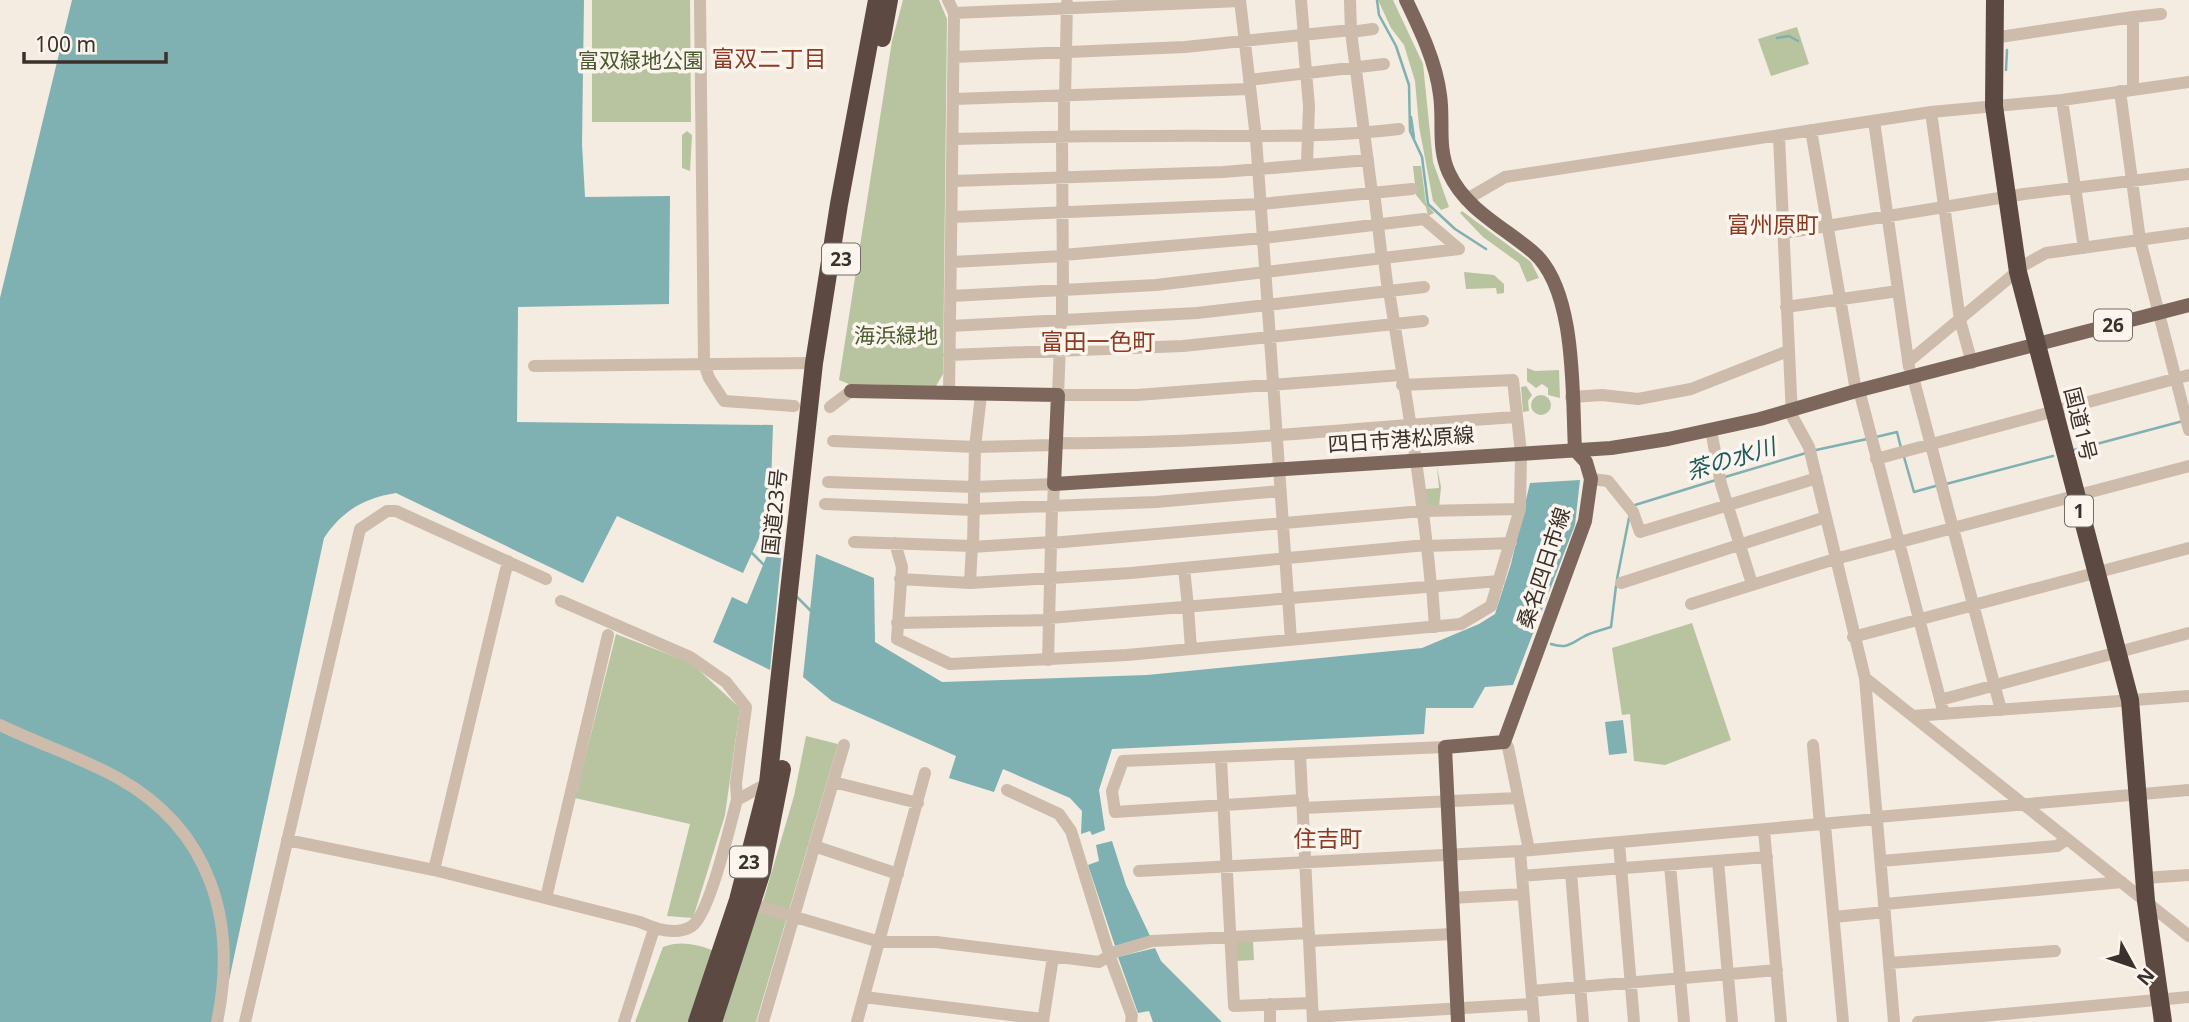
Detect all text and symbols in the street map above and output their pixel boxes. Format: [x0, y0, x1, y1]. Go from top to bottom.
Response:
scale bar [24, 21, 166, 65]
text: 100 m [35, 30, 96, 58]
district label: 富双二丁目 [712, 42, 827, 74]
park label: 富双緑地公園 [578, 46, 704, 74]
district label: 富州原町 [1727, 208, 1819, 240]
road number: 23 [822, 244, 860, 274]
road number: 26 [2094, 310, 2132, 340]
park label: 海浜緑地 [854, 321, 938, 349]
district label: 富田一色町 [1041, 325, 1156, 357]
street label: 国道1号 [2058, 384, 2104, 464]
street label: 四日市港松原線 [1327, 420, 1475, 458]
water label: 茶の水川 [1682, 428, 1782, 487]
street label: 国道23号 [756, 467, 792, 557]
road number: 1 [2065, 496, 2093, 526]
street label: 桑名四日市線 [1510, 503, 1576, 632]
district label: 住吉町 [1294, 822, 1363, 854]
road number: 23 [730, 846, 768, 877]
north arrow [2098, 931, 2168, 1001]
text: N [2131, 963, 2161, 991]

